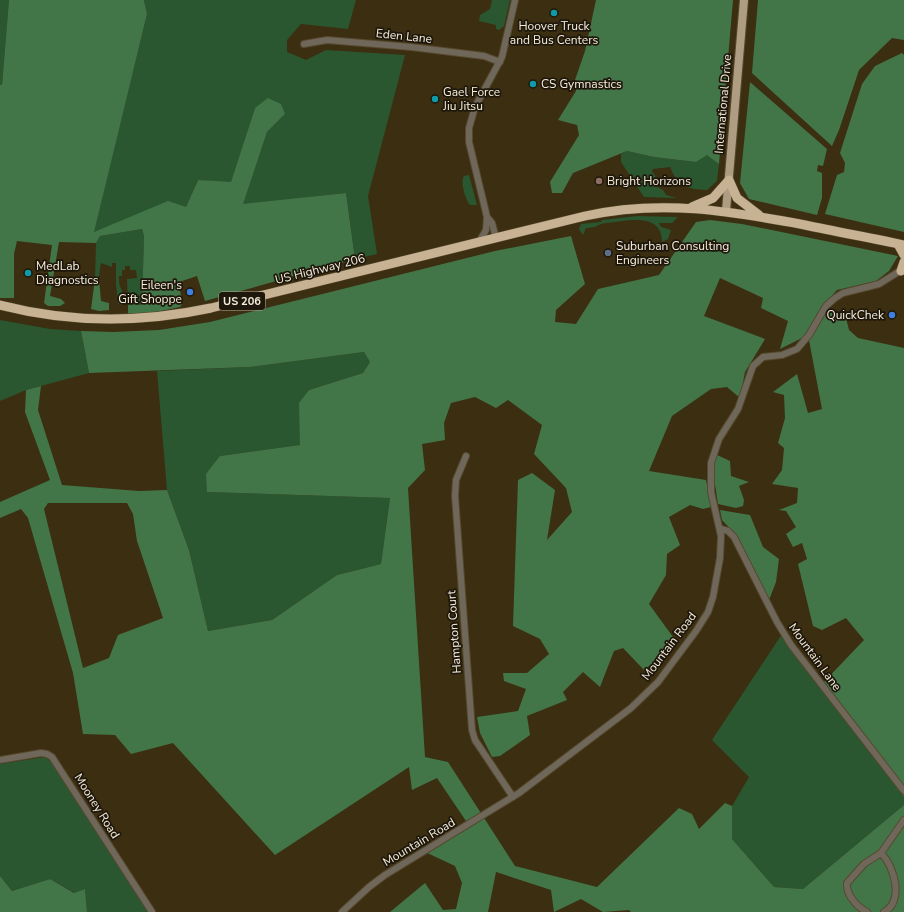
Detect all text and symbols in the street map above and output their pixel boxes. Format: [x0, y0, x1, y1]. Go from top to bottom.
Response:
marker: Hoover Truck and Bus Centers [549, 8, 559, 18]
place label: Hoover Truck and Bus Centers [510, 18, 598, 48]
street label: Eden Lane [375, 25, 433, 47]
street label: International Drive [711, 54, 735, 154]
place label: CS Gymnastics [541, 76, 622, 92]
marker: CS Gymnastics [528, 79, 538, 89]
place label: Gael Force Jiu Jitsu [442, 84, 500, 114]
marker: Gael Force Jiu Jitsu [430, 94, 440, 104]
place label: Bright Horizons [607, 173, 691, 189]
marker: Bright Horizons [594, 176, 604, 186]
place label: Suburban Consulting Engineers [616, 238, 729, 268]
marker: Suburban Consulting Engineers [603, 248, 613, 258]
street label: US Highway 206 [273, 250, 367, 288]
place label: MedLab Diagnostics [36, 258, 99, 288]
marker: MedLab Diagnostics [23, 268, 33, 278]
place label: Eileen's Gift Shoppe [118, 277, 182, 307]
marker: Eileen's Gift Shoppe [185, 287, 195, 297]
road number: US 206 [219, 292, 265, 310]
place label: QuickChek [826, 307, 885, 323]
marker: QuickChek [887, 310, 897, 320]
street label: Hampton Court [443, 589, 465, 674]
street label: Mountain Road [638, 609, 700, 683]
street label: Mountain Lane [785, 620, 845, 694]
street label: Mooney Road [71, 770, 123, 842]
street label: Mountain Road [380, 814, 458, 870]

